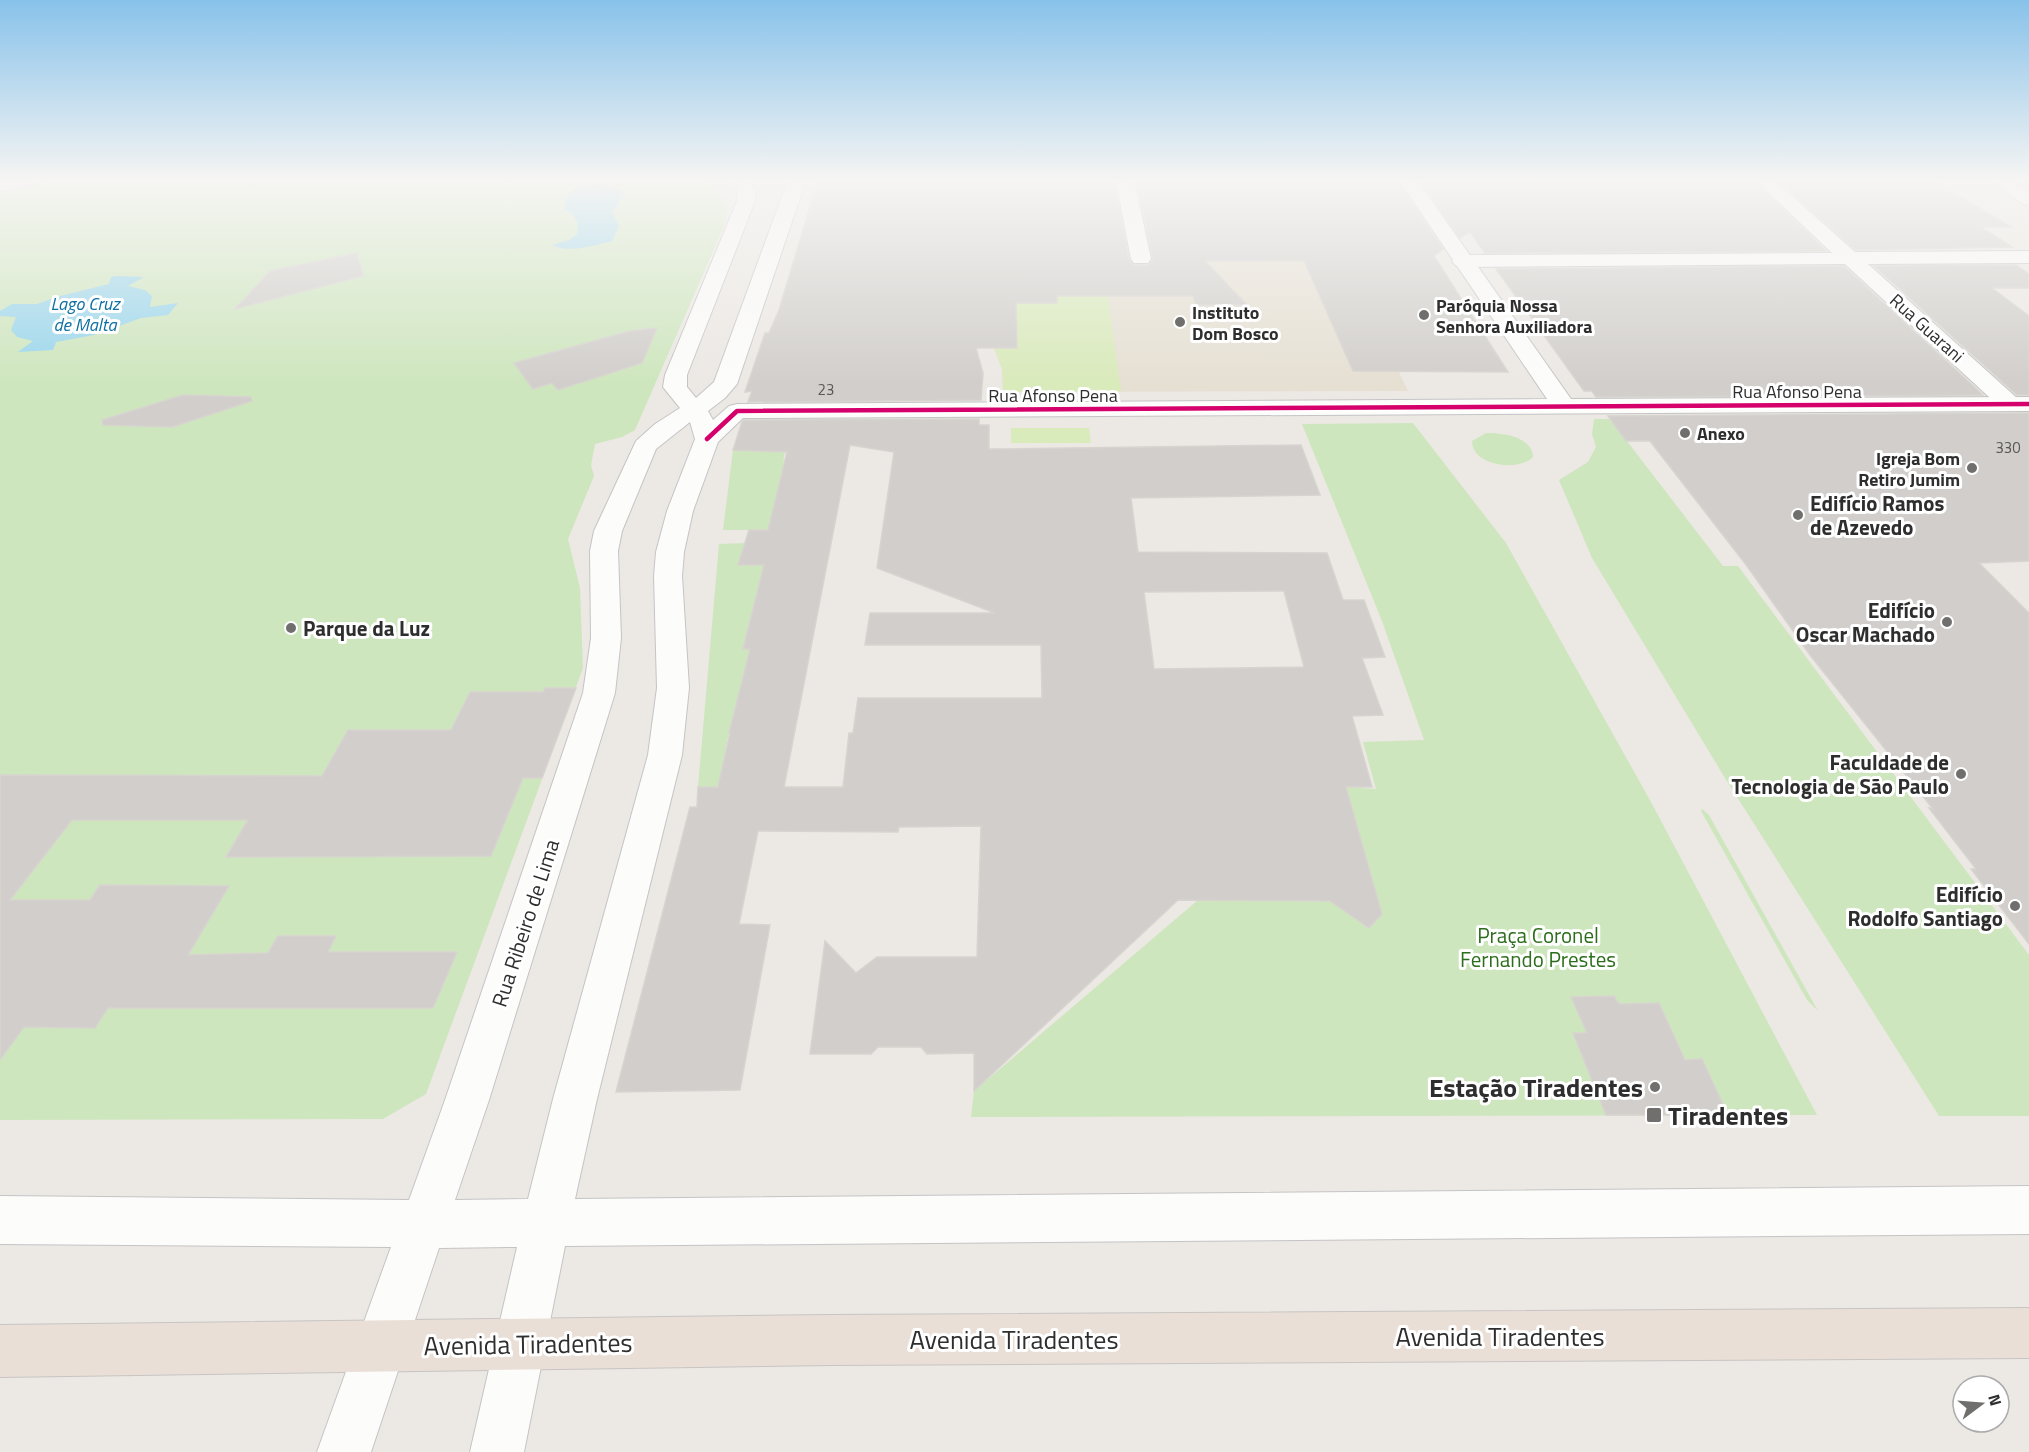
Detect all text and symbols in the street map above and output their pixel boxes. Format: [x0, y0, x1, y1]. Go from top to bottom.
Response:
street label: Rua Guarani [1884, 287, 1970, 369]
water label: Lago Cruz de Malta [50, 290, 121, 338]
place label: Paróquia Nossa Senhora Auxiliadora [1436, 292, 1592, 340]
place label: Instituto Dom Bosco [1192, 299, 1279, 347]
marker: Paróquia Nossa Senhora Auxiliadora [1417, 308, 1431, 322]
marker: Instituto Dom Bosco [1173, 315, 1187, 329]
house number: 23 [818, 378, 834, 401]
street label: Rua Afonso Pena [1732, 378, 1862, 405]
street label: Rua Afonso Pena [988, 382, 1118, 409]
place label: Anexo [1697, 420, 1745, 447]
marker: Anexo [1678, 426, 1692, 440]
house number: 330 [1995, 436, 2021, 459]
place label: Igreja Bom Retiro Jumim [1858, 445, 1960, 493]
marker: Igreja Bom Retiro Jumim [1965, 461, 1979, 475]
place label: Edifício Ramos de Azevedo [1810, 487, 1944, 543]
marker: Edifício Ramos de Azevedo [1791, 508, 1805, 522]
place label: Edifício Oscar Machado [1796, 594, 1935, 650]
place label: Parque da Luz [303, 612, 430, 644]
marker: Edifício Oscar Machado [1940, 615, 1954, 629]
marker: Parque da Luz [284, 621, 298, 635]
place label: Faculdade de Tecnologia de São Paulo [1731, 746, 1949, 802]
marker: Faculdade de Tecnologia de São Paulo [1954, 767, 1968, 781]
street label: Rua Ribeiro de Lima [483, 834, 567, 1011]
place label: Edifício Rodolfo Santiago [1847, 878, 2003, 934]
marker: Edifício Rodolfo Santiago [2008, 899, 2022, 913]
park label: Praça Coronel Fernando Prestes [1460, 919, 1616, 975]
place label: Estação Tiradentes [1429, 1068, 1643, 1107]
marker: Estação Tiradentes [1648, 1080, 1662, 1094]
place label: Tiradentes [1668, 1096, 1788, 1135]
marker: Tiradentes [1645, 1106, 1663, 1124]
street label: Avenida Tiradentes [1395, 1317, 1605, 1356]
street label: Avenida Tiradentes [909, 1320, 1119, 1359]
street label: Avenida Tiradentes [423, 1323, 633, 1365]
north arrow [1951, 1374, 2011, 1434]
text: N [1982, 1391, 2008, 1409]

